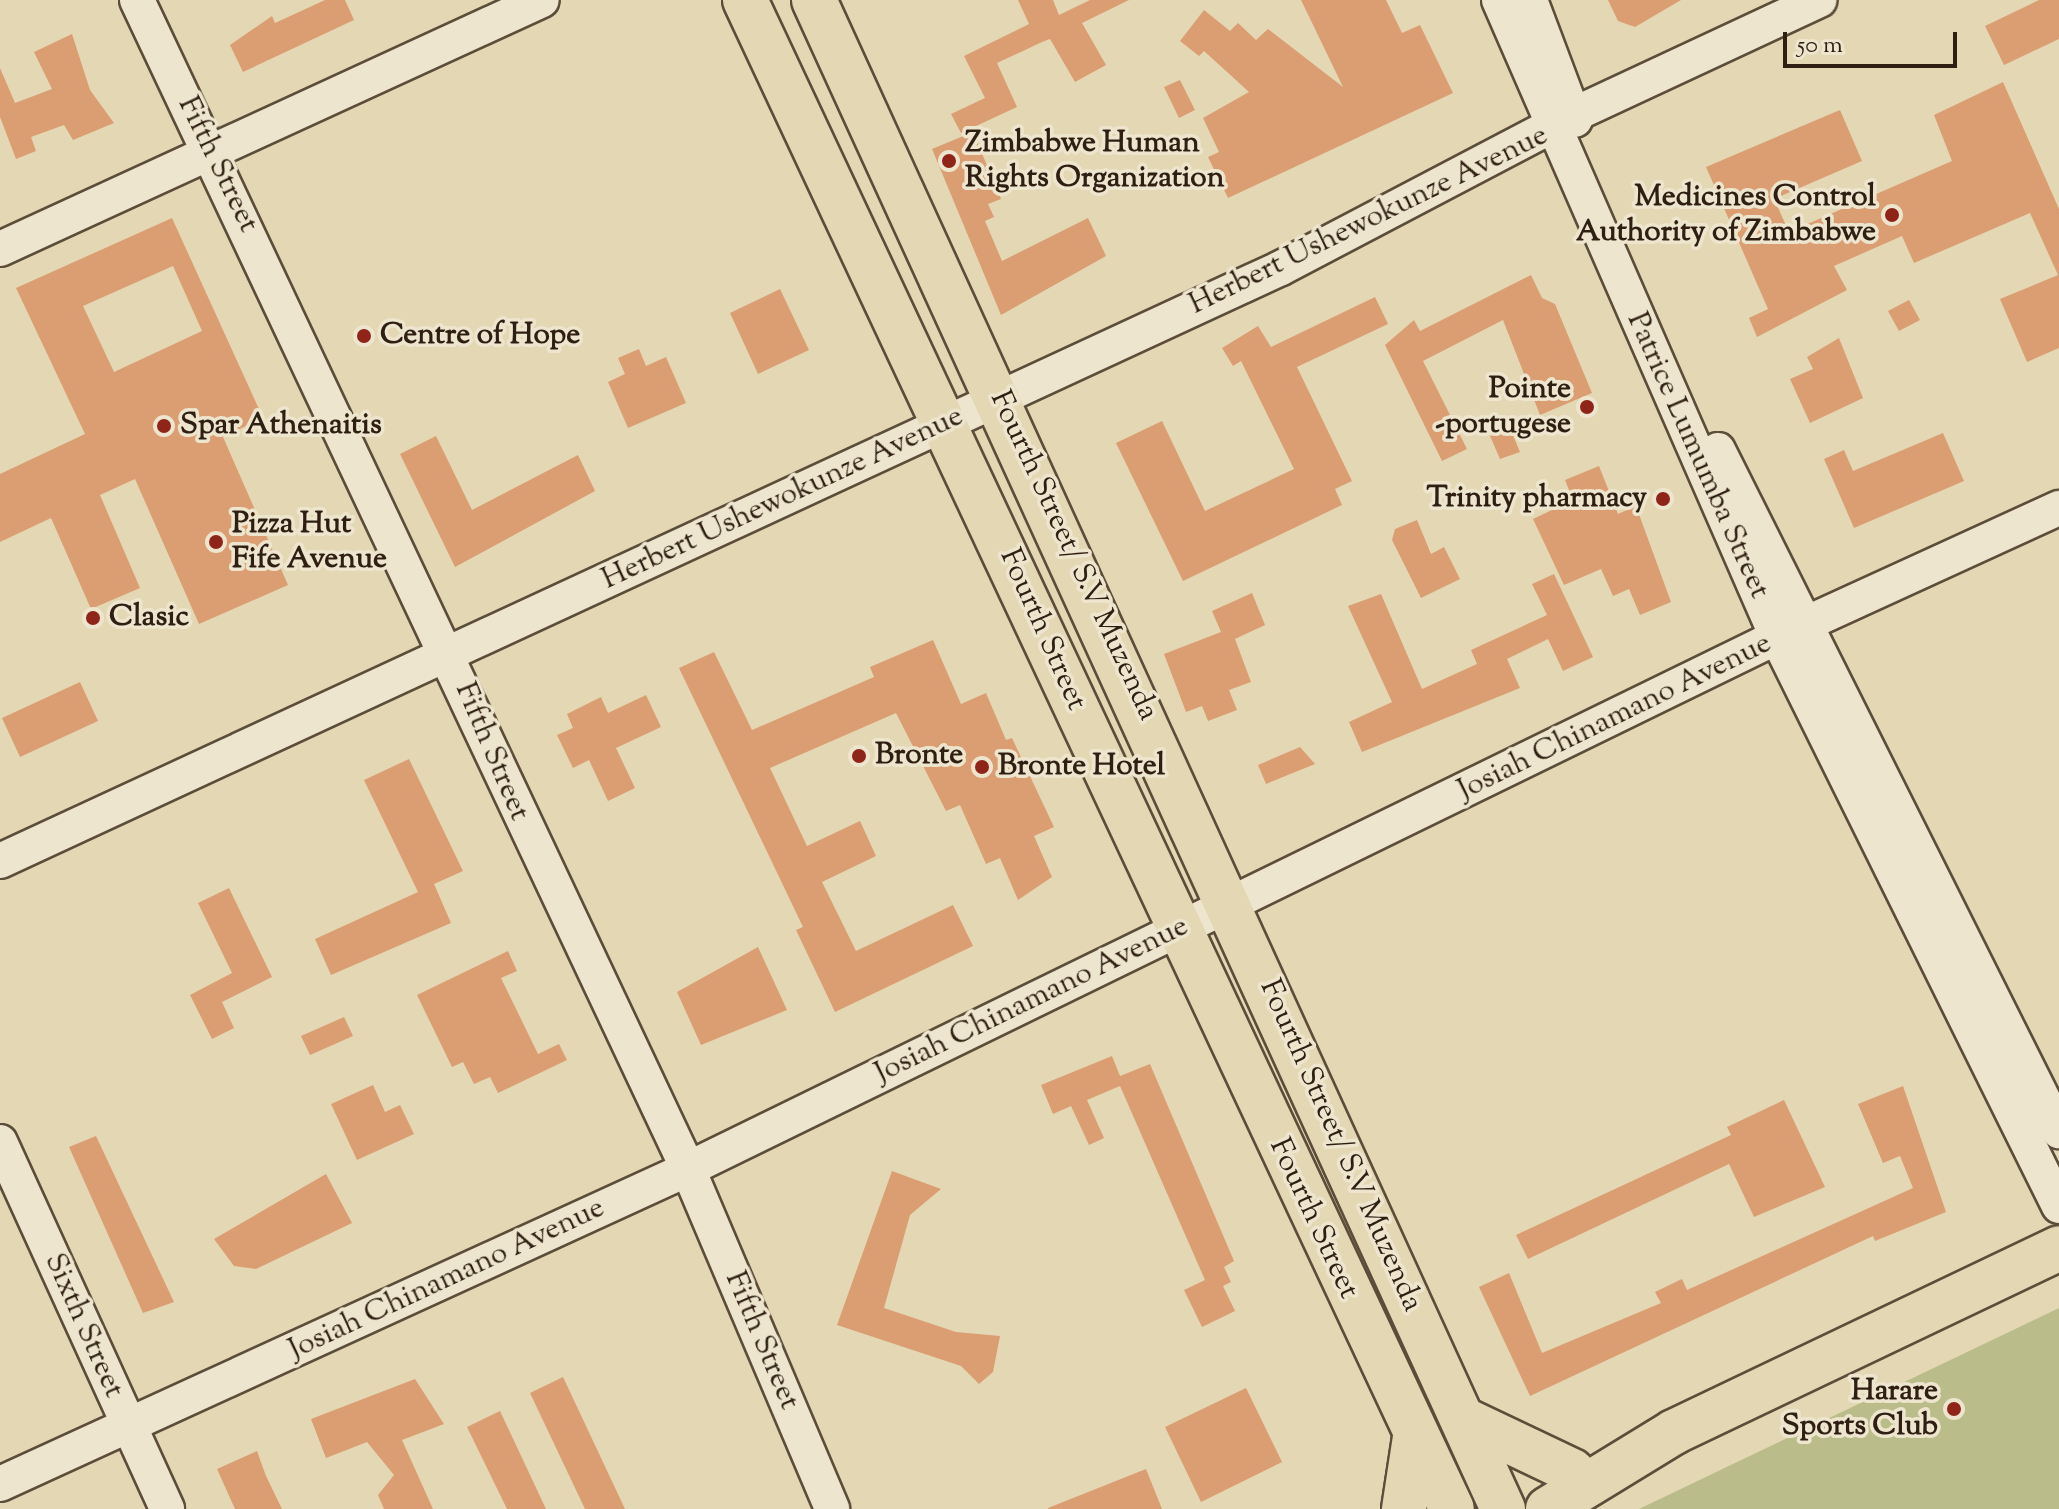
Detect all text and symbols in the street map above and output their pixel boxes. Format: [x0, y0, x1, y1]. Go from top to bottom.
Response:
scale bar [1787, 16, 1961, 66]
text: 50 m [1797, 29, 1843, 63]
street label: Fifth Street [169, 91, 265, 239]
street label: Herbert Ushewokunze Avenue [1184, 118, 1554, 324]
place label: Zimbabwe Human Rights Organization [965, 126, 1224, 196]
marker: Zimbabwe Human Rights Organization [940, 152, 958, 170]
place label: Medicines Control Authority of Zimbabwe [1576, 180, 1876, 250]
marker: Medicines Control Authority of Zimbabwe [1883, 206, 1901, 224]
street label: Patrice Lumumba Street [1618, 307, 1776, 605]
place label: Centre of Hope [380, 318, 580, 354]
marker: Centre of Hope [355, 327, 373, 345]
place label: Pointe -portugese [1435, 372, 1571, 442]
street label: Fourth Street/ S.V Muzenda [981, 385, 1165, 727]
marker: Pointe -portugese [1578, 398, 1596, 416]
street label: Herbert Ushewokunze Avenue [597, 399, 969, 599]
place label: Spar Athenaitis [180, 408, 382, 444]
marker: Spar Athenaitis [155, 417, 173, 435]
place label: Trinity pharmacy [1426, 481, 1647, 517]
marker: Trinity pharmacy [1654, 490, 1672, 508]
place label: Pizza Hut Fife Avenue [232, 507, 387, 578]
marker: Pizza Hut Fife Avenue [207, 533, 225, 551]
street label: Fourth Street [990, 544, 1094, 716]
place label: Clasic [109, 600, 189, 636]
marker: Clasic [84, 609, 102, 627]
street label: Josiah Chinamano Avenue [1452, 626, 1778, 810]
street label: Fifth Street [446, 677, 536, 827]
place label: Bronte [875, 738, 963, 774]
marker: Bronte [850, 747, 868, 765]
place label: Bronte Hotel [998, 749, 1165, 785]
marker: Bronte Hotel [973, 758, 991, 776]
street label: Josiah Chinamano Avenue [869, 909, 1195, 1093]
street label: Fourth Street/ S.V Muzenda [1250, 974, 1430, 1318]
street label: Fourth Street [1260, 1133, 1366, 1305]
street label: Josiah Chinamano Avenue [283, 1191, 611, 1369]
street label: Sixth Street [35, 1248, 131, 1404]
street label: Fifth Street [716, 1266, 806, 1416]
place label: Harare Sports Club [1782, 1374, 1938, 1444]
marker: Harare Sports Club [1945, 1400, 1963, 1418]

